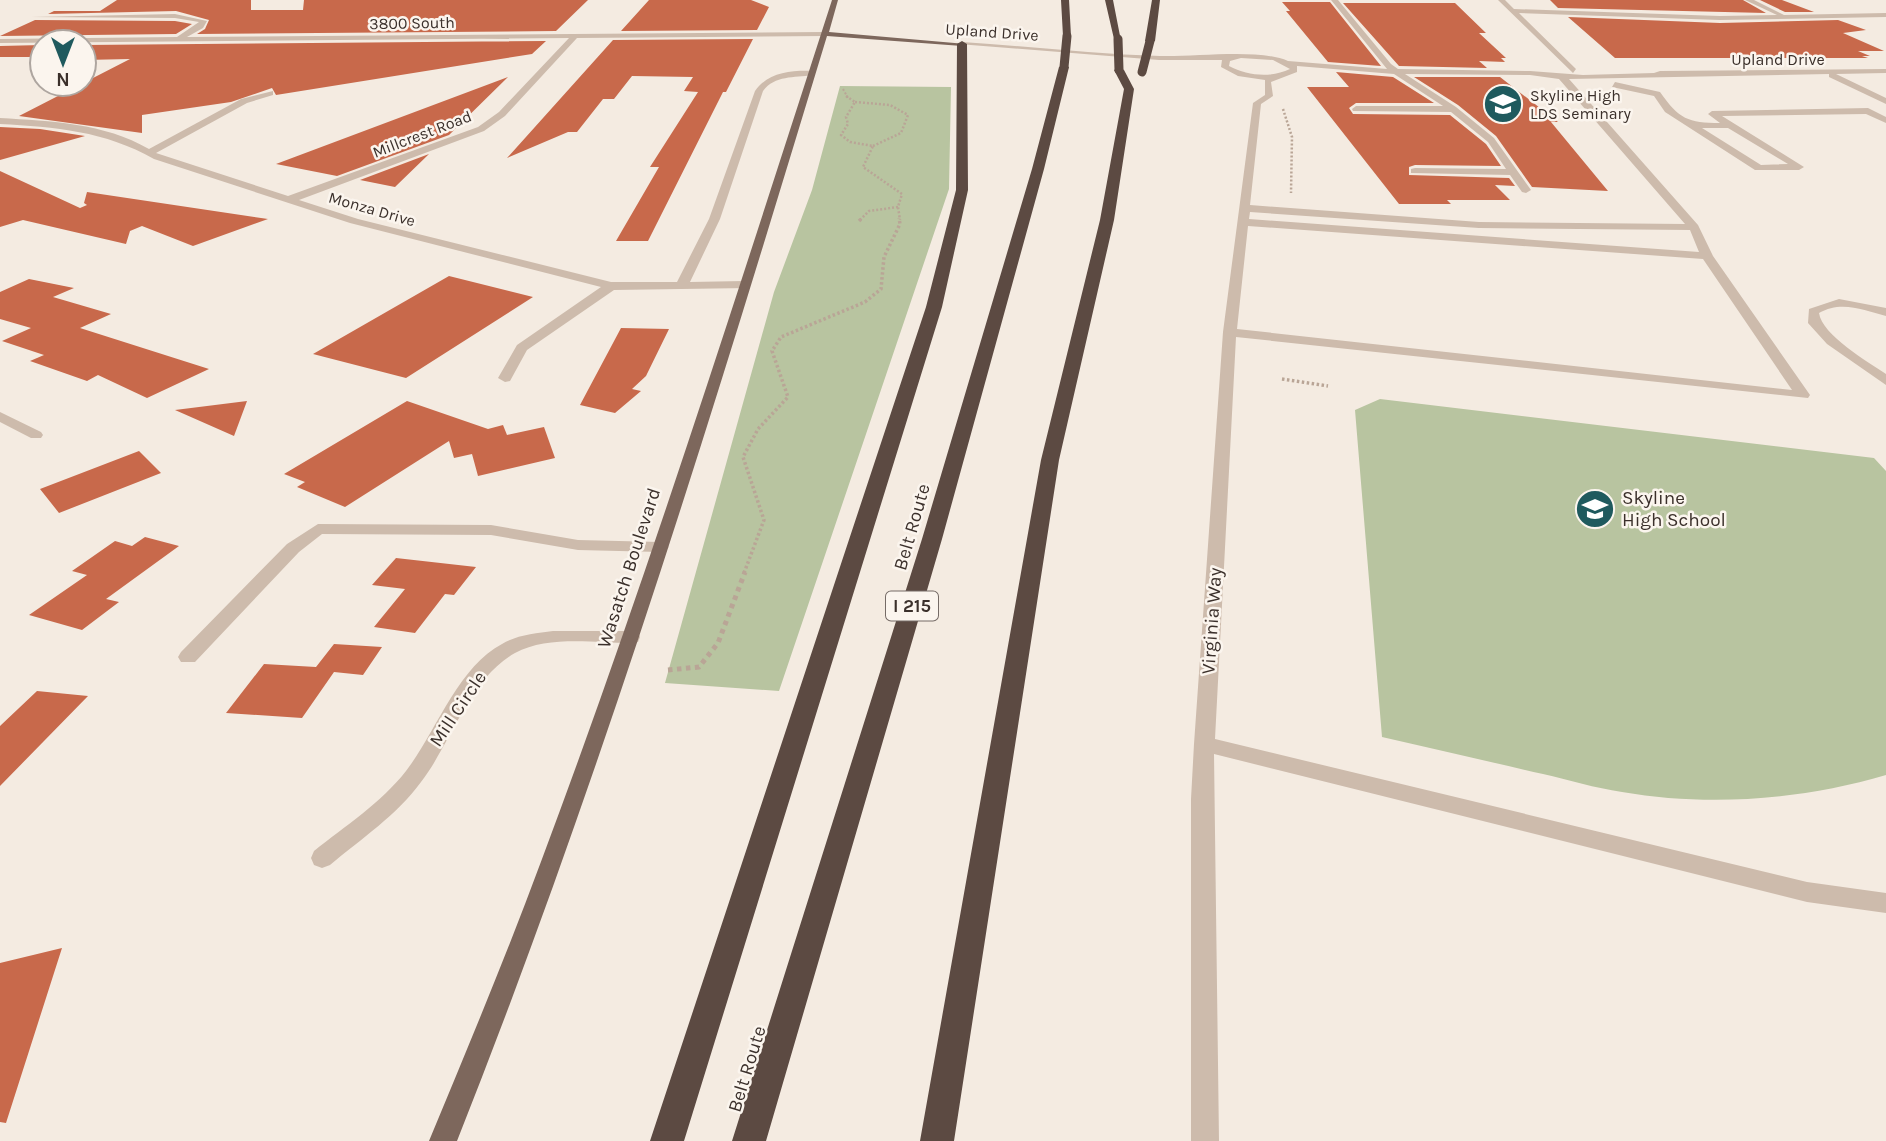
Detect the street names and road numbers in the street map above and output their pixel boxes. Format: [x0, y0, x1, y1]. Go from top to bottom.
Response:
street label: 3800 South [369, 13, 455, 33]
street label: Upland Drive [945, 19, 1039, 45]
street label: Upland Drive [1731, 50, 1825, 69]
street label: Millcrest Road [370, 106, 474, 162]
street label: Monza Drive [326, 188, 418, 230]
street label: Belt Route [889, 481, 935, 573]
street label: Wasatch Boulevard [593, 485, 665, 651]
street label: Virginia Way [1197, 567, 1227, 675]
road number: I 215 [886, 592, 938, 620]
street label: Mill Circle [425, 667, 491, 751]
street label: Belt Route [723, 1023, 771, 1115]

